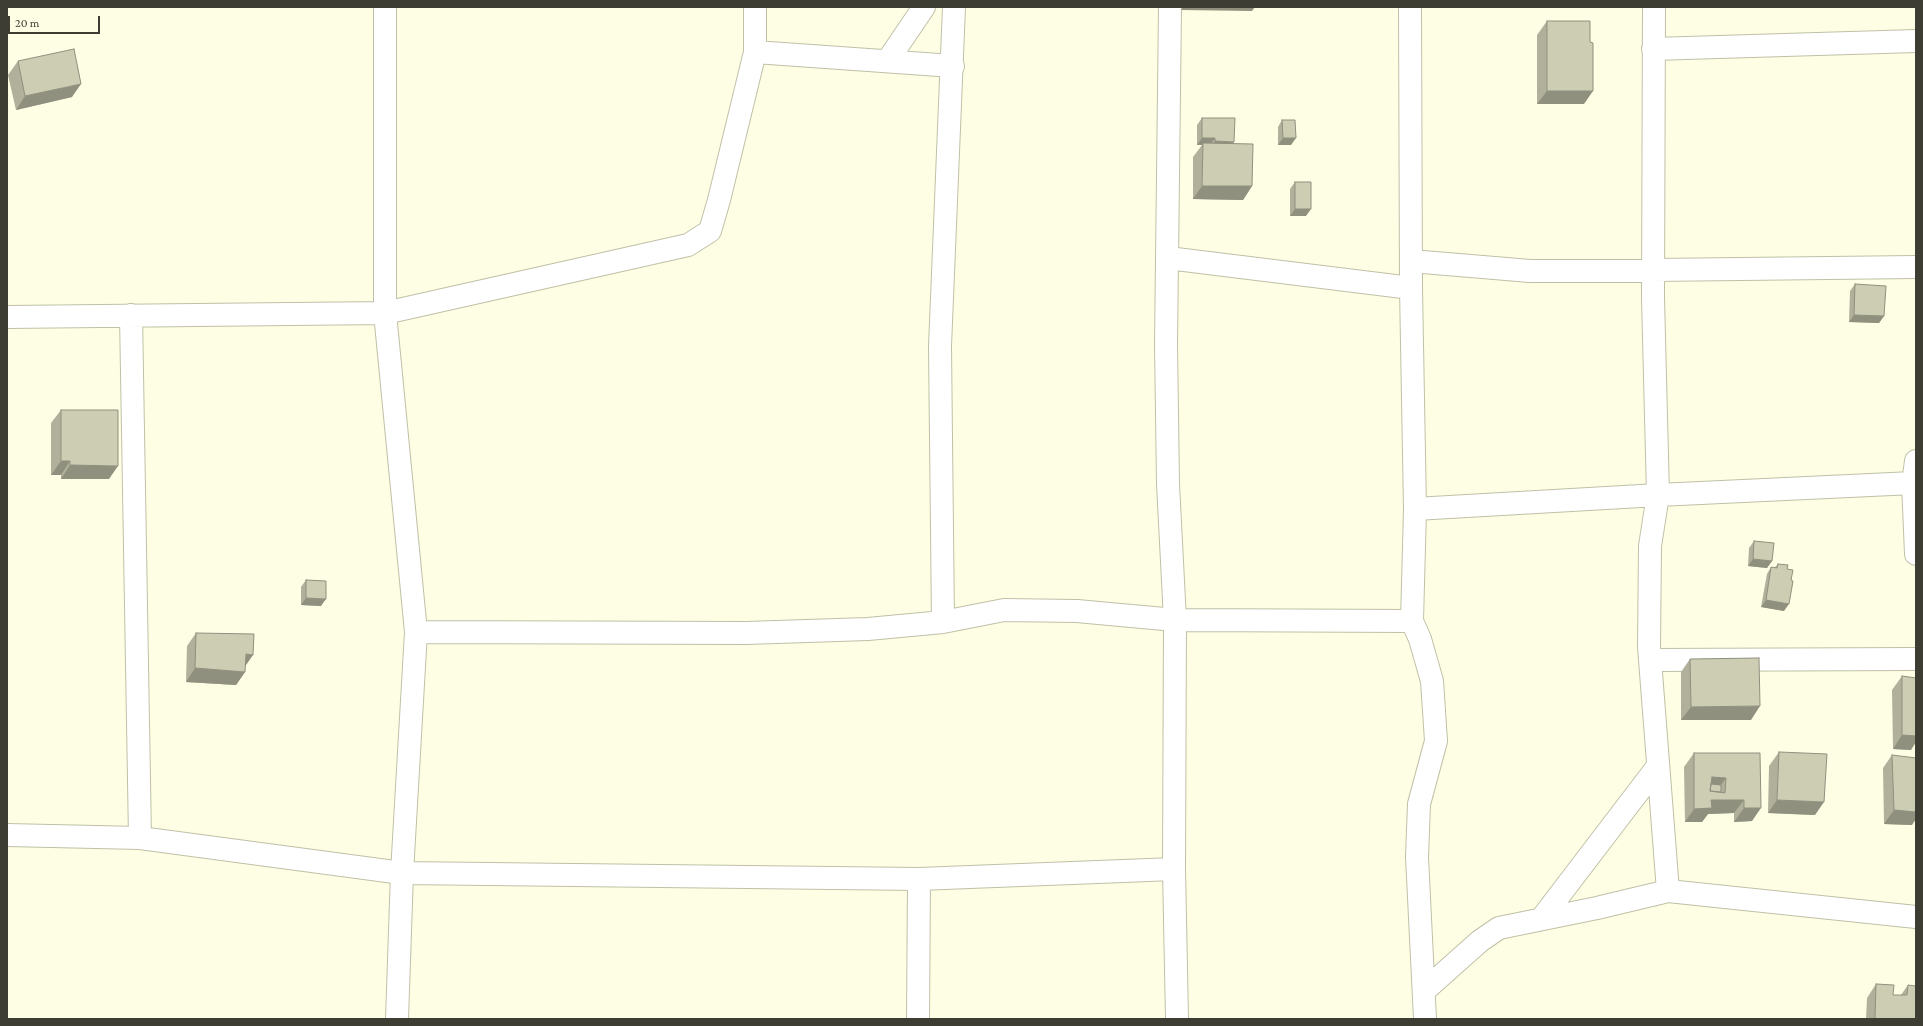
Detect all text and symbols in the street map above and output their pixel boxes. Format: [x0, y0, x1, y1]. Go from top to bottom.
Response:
scale bar [10, 8, 102, 34]
text: 20 m [15, 16, 39, 30]

